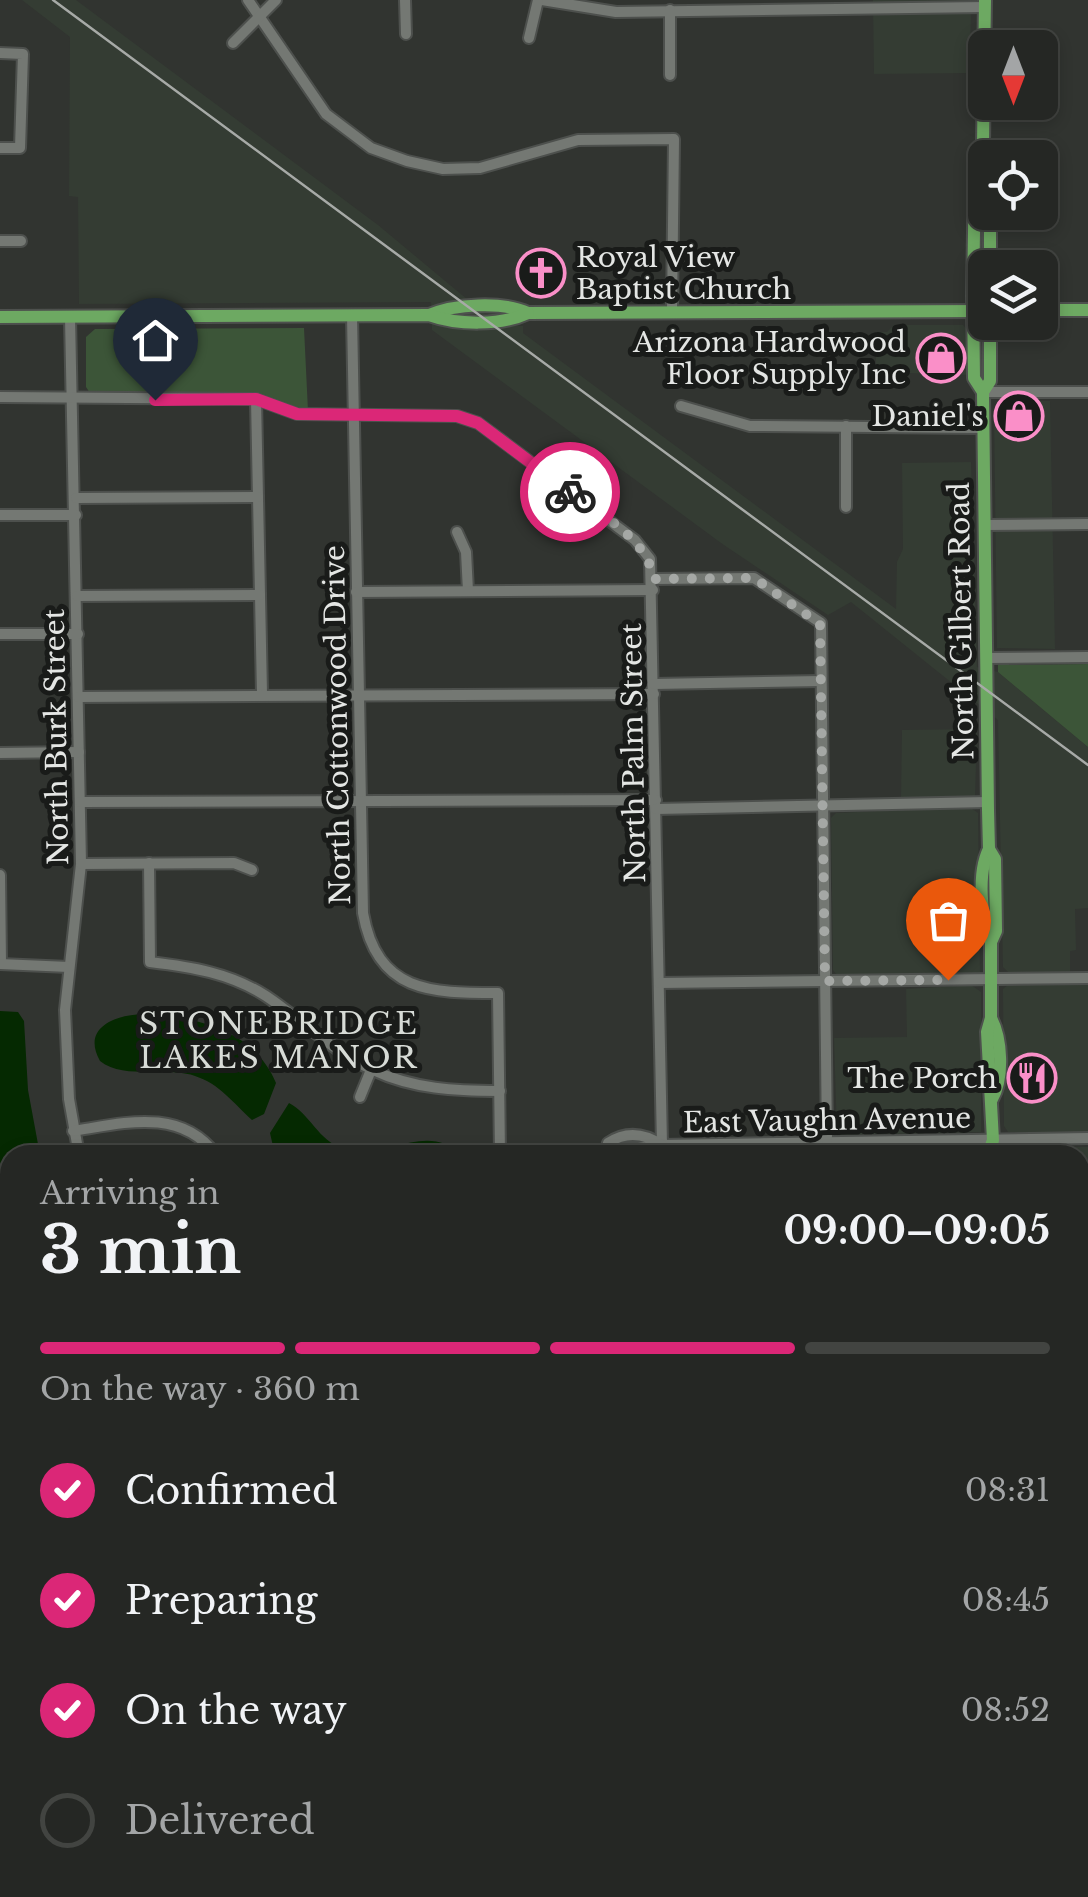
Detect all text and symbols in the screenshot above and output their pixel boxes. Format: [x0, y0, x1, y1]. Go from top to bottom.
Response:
north arrow [968, 30, 1058, 120]
map controls [968, 30, 1058, 340]
button: locate [968, 140, 1058, 230]
place label: Royal View Baptist Church [576, 240, 791, 307]
church icon: Royal View Baptist Church [515, 247, 567, 299]
button: layers [968, 250, 1058, 340]
pin [113, 298, 198, 401]
icon: home [128, 313, 183, 368]
place label: Arizona Hardwood Floor Supply Inc [632, 325, 906, 392]
shop icon: Arizona Hardwood Floor Supply Inc [915, 332, 967, 384]
shop icon: Daniel's [993, 390, 1045, 442]
place label: Daniel's [872, 399, 984, 434]
courier [520, 442, 620, 542]
icon: bike [543, 465, 598, 520]
street label: North Gilbert Road [942, 482, 981, 760]
street label: North Cottonwood Drive [317, 545, 358, 905]
street label: North Burk Street [37, 608, 76, 866]
street label: North Palm Street [614, 622, 653, 883]
pin [906, 878, 991, 981]
icon: bag [921, 893, 976, 948]
district label: STONEBRIDGE LAKES MANOR [139, 1005, 419, 1076]
restaurant icon: The Porch [1006, 1052, 1058, 1104]
place label: The Porch [847, 1061, 997, 1096]
street label: East Vaughn Avenue [682, 1100, 972, 1141]
text: Arriving in [40, 1173, 219, 1213]
text: 09:00–09:05 [783, 1207, 1050, 1254]
text: 3 min [40, 1210, 241, 1291]
text: On the way · 360 m [40, 1369, 360, 1409]
icon: check [40, 1463, 95, 1518]
text: Confirmed [125, 1467, 338, 1514]
text: 08:31 [965, 1470, 1050, 1510]
icon: check [40, 1573, 95, 1628]
text: Preparing [125, 1577, 317, 1624]
text: 08:45 [962, 1580, 1050, 1620]
icon: check [40, 1683, 95, 1738]
text: On the way [125, 1687, 347, 1734]
text: 08:52 [961, 1690, 1050, 1730]
text: Delivered [125, 1797, 315, 1844]

